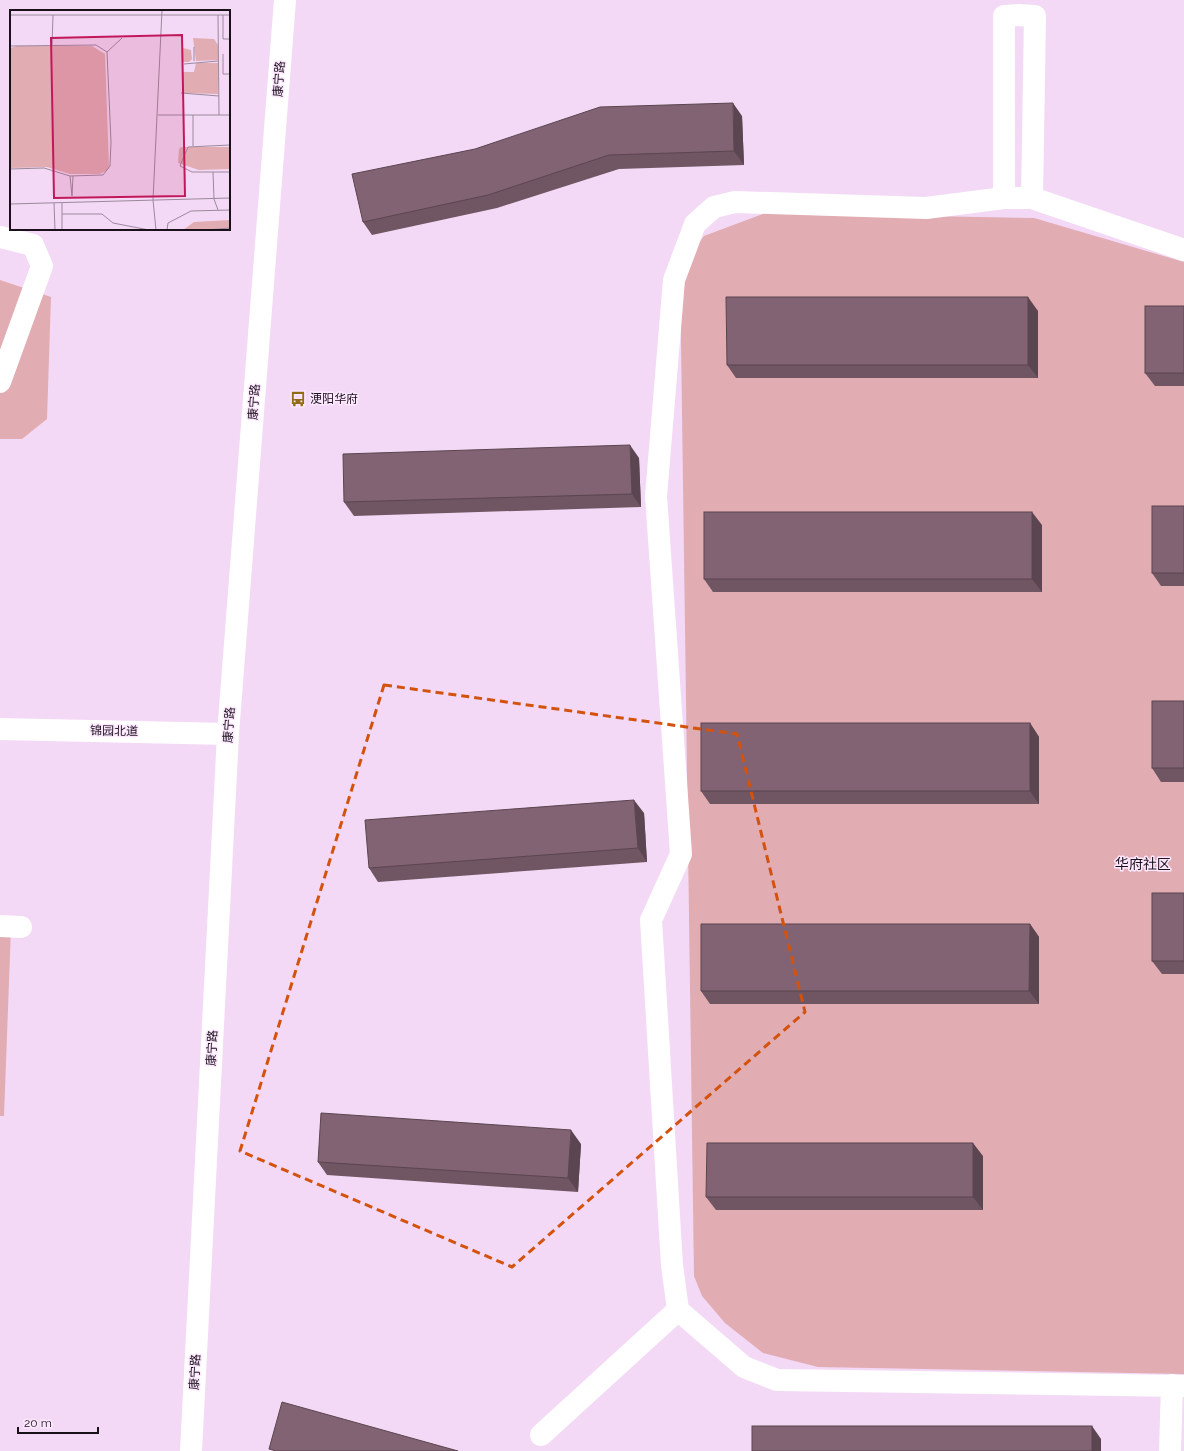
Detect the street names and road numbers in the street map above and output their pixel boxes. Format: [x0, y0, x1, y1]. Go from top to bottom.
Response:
street label: 康宁路 [271, 61, 287, 97]
street label: 康宁路 [246, 384, 262, 420]
street label: 康宁路 [221, 707, 237, 743]
street label: 锦园北道 [90, 724, 138, 738]
street label: 康宁路 [204, 1030, 220, 1066]
street label: 康宁路 [187, 1354, 203, 1390]

